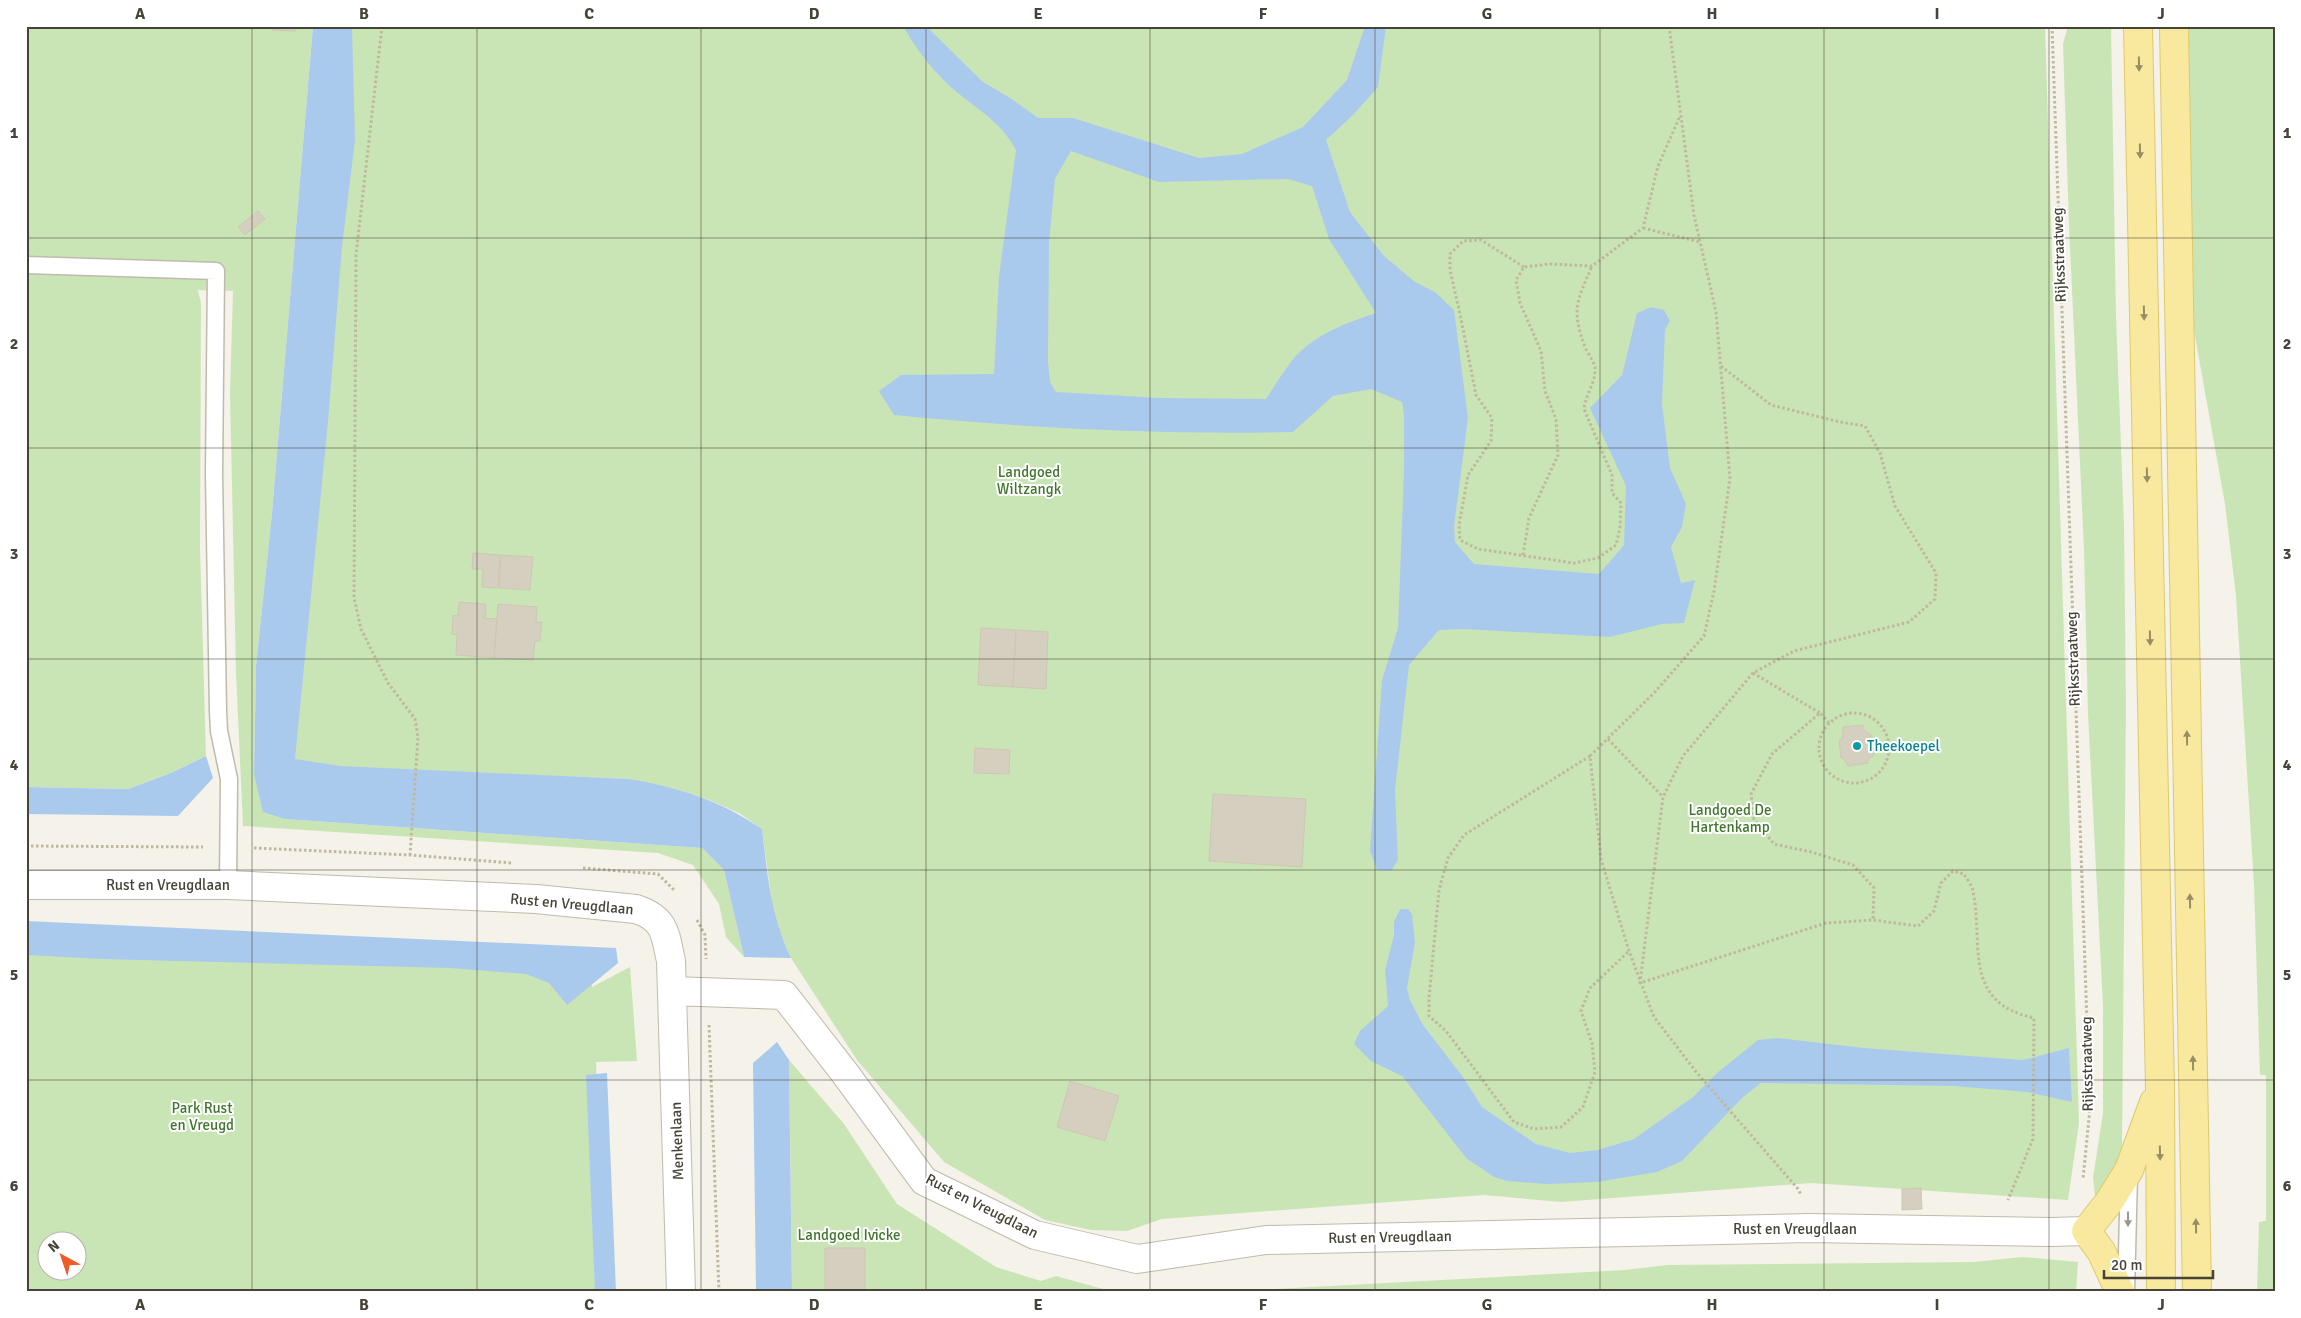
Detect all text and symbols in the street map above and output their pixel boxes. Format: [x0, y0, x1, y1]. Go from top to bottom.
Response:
text: A [135, 4, 146, 24]
text: B [359, 4, 369, 24]
text: C [584, 4, 594, 24]
text: D [809, 4, 820, 24]
text: E [1033, 4, 1043, 24]
text: F [1259, 4, 1268, 24]
text: G [1482, 4, 1492, 24]
text: H [1707, 4, 1717, 24]
text: I [1934, 4, 1940, 24]
text: J [2157, 4, 2165, 24]
one-way arrow [2135, 56, 2143, 72]
text: 1 [10, 123, 19, 143]
text: 1 [2283, 123, 2292, 143]
one-way arrow [2137, 143, 2145, 159]
street label: Rijksstraatweg [2048, 207, 2070, 303]
one-way arrow [2140, 305, 2148, 321]
text: 2 [10, 334, 18, 354]
text: 2 [2283, 334, 2291, 354]
park label: Landgoed Wiltzangk [997, 463, 1062, 498]
one-way arrow [2143, 468, 2151, 484]
text: 3 [10, 544, 18, 564]
text: 3 [2283, 544, 2291, 564]
street label: Rijksstraatweg [2062, 611, 2084, 707]
one-way arrow [2146, 630, 2154, 646]
one-way arrow [2183, 730, 2191, 746]
place label: Theekoepel [1867, 737, 1940, 755]
marker: Theekoepel [1851, 740, 1863, 752]
text: 4 [10, 755, 19, 775]
text: 4 [2283, 755, 2292, 775]
park label: Landgoed De Hartenkamp [1688, 801, 1772, 836]
street label: Rust en Vreugdlaan [106, 876, 230, 894]
street label: Rust en Vreugdlaan [510, 890, 634, 918]
one-way arrow [2186, 892, 2194, 908]
text: 5 [10, 965, 18, 985]
text: 5 [2283, 965, 2291, 985]
street label: Rijksstraatweg [2077, 1016, 2097, 1112]
one-way arrow [2189, 1055, 2197, 1071]
park label: Park Rust en Vreugd [170, 1099, 234, 1134]
street label: Menkenlaan [667, 1101, 687, 1181]
one-way arrow [2156, 1146, 2164, 1162]
street label: Rust en Vreugdlaan [923, 1170, 1041, 1242]
text: 6 [10, 1176, 19, 1196]
text: 6 [2283, 1176, 2292, 1196]
one-way arrow [2124, 1211, 2132, 1227]
one-way arrow [2192, 1217, 2200, 1233]
street label: Rust en Vreugdlaan [1733, 1220, 1857, 1238]
park label: Landgoed Ivicke [798, 1226, 900, 1244]
street label: Rust en Vreugdlaan [1328, 1227, 1452, 1247]
north arrow [38, 1230, 88, 1280]
text: N [45, 1237, 63, 1256]
scale bar [2104, 1248, 2212, 1280]
text: 20 m [2111, 1256, 2142, 1274]
text: A [135, 1295, 146, 1315]
text: B [359, 1295, 369, 1315]
text: C [584, 1295, 594, 1315]
text: D [809, 1295, 820, 1315]
text: E [1033, 1295, 1043, 1315]
text: F [1259, 1295, 1268, 1315]
text: G [1482, 1295, 1492, 1315]
text: H [1707, 1295, 1717, 1315]
text: I [1934, 1295, 1940, 1315]
text: J [2157, 1295, 2165, 1315]

